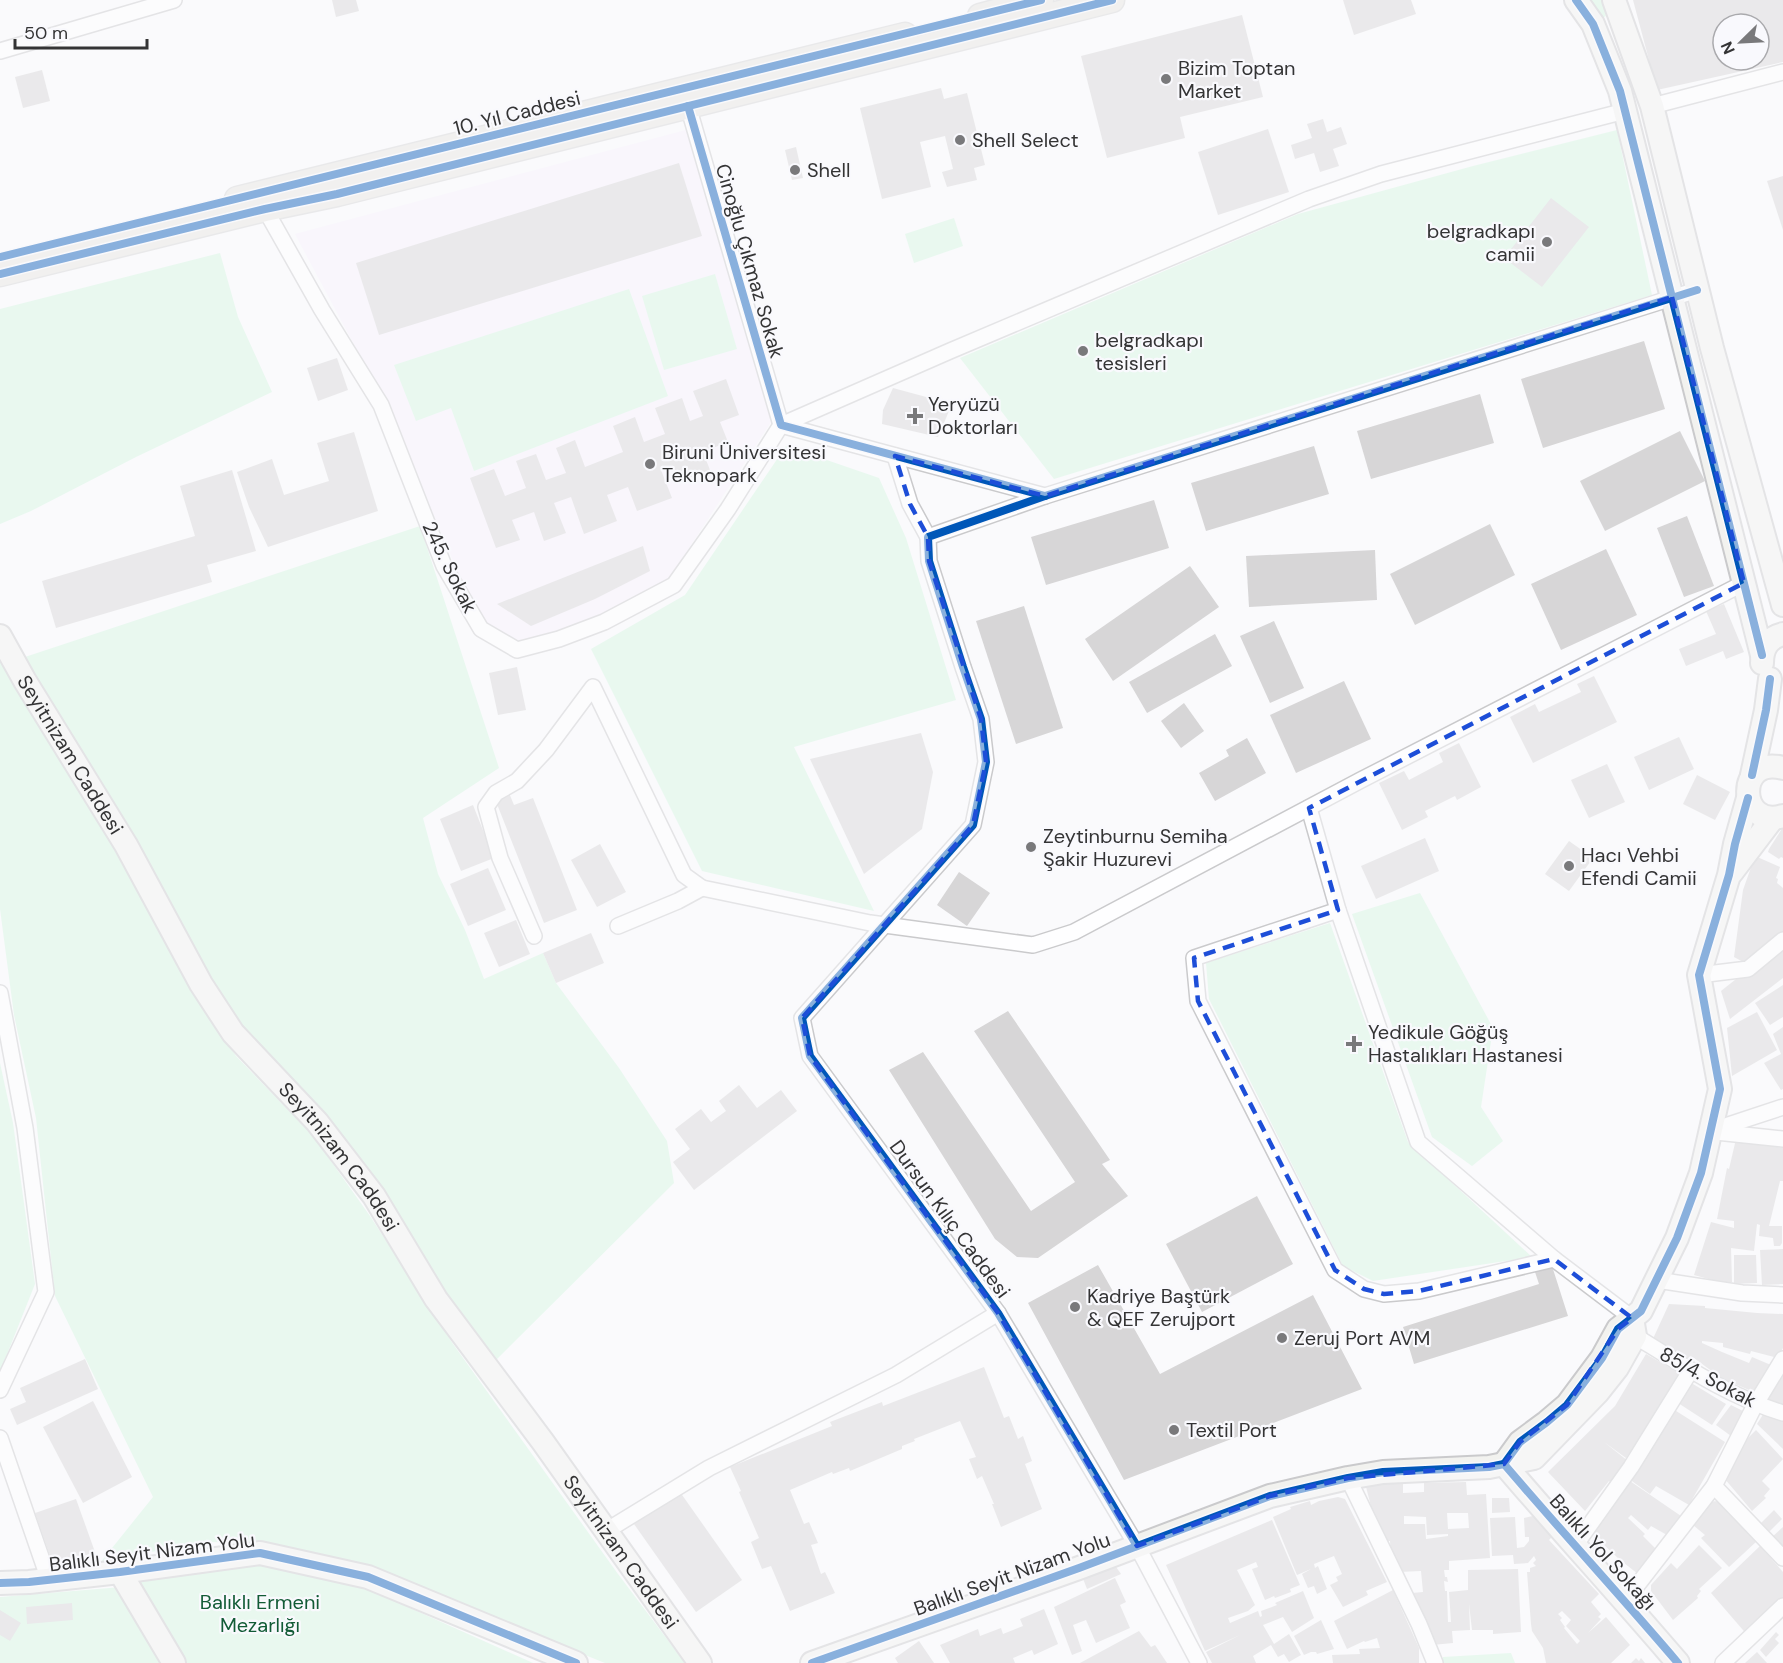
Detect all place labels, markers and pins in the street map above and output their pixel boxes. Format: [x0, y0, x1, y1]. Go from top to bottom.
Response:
place label: Bizim Toptan Market [1178, 55, 1296, 104]
marker: Bizim Toptan Market [1159, 72, 1173, 86]
place label: Shell Select [972, 127, 1079, 153]
marker: Shell Select [953, 133, 967, 147]
place label: Shell [807, 157, 850, 183]
marker: Shell [788, 163, 802, 177]
place label: belgradkapı camii [1427, 218, 1535, 267]
marker: belgradkapı camii [1540, 235, 1554, 249]
place label: belgradkapı tesisleri [1095, 327, 1203, 376]
marker: belgradkapı tesisleri [1076, 344, 1090, 358]
place label: Yeryüzü Doktorları [928, 391, 1018, 440]
marker: Yeryüzü Doktorları [906, 407, 924, 425]
place label: Biruni Üniversitesi Teknopark [662, 439, 826, 488]
marker: Biruni Üniversitesi Teknopark [643, 457, 657, 471]
place label: Zeytinburnu Semiha Şakir Huzurevi [1043, 823, 1228, 872]
marker: Zeytinburnu Semiha Şakir Huzurevi [1024, 840, 1038, 854]
place label: Hacı Vehbi Efendi Camii [1581, 842, 1697, 891]
marker: Hacı Vehbi Efendi Camii [1562, 859, 1576, 873]
place label: Yedikule Göğüş Hastalıkları Hastanesi [1368, 1019, 1563, 1068]
marker: Yedikule Göğüş Hastalıkları Hastanesi [1345, 1035, 1363, 1053]
place label: Kadriye Baştürk & QEF Zerujport [1087, 1283, 1235, 1332]
marker: Kadriye Baştürk & QEF Zerujport [1068, 1300, 1082, 1314]
place label: Zeruj Port AVM [1294, 1325, 1430, 1351]
marker: Zeruj Port AVM [1275, 1331, 1289, 1345]
place label: Textil Port [1186, 1417, 1277, 1443]
marker: Textil Port [1167, 1423, 1181, 1437]

